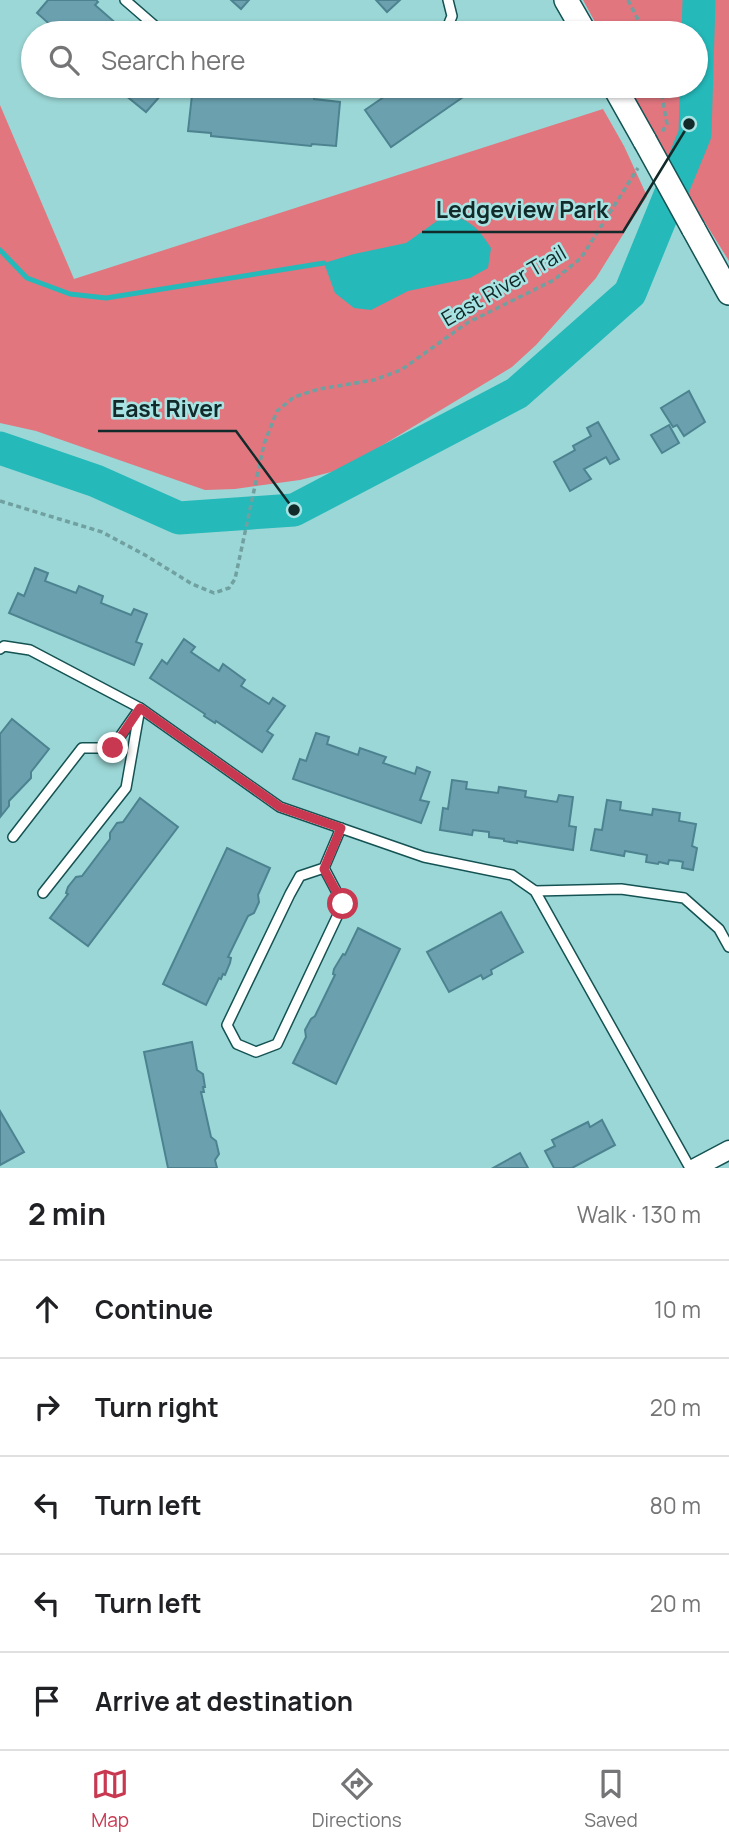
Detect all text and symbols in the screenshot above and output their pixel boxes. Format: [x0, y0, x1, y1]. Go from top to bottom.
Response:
search box [21, 21, 708, 98]
icon: search [45, 41, 83, 79]
text: Search here [101, 42, 246, 78]
callout: Ledgeview Park [422, 188, 623, 232]
text: Ledgeview Park [436, 193, 609, 225]
street label: East River Trail [436, 238, 571, 332]
callout: East River [98, 387, 236, 431]
text: East River [112, 392, 222, 424]
route end [97, 732, 128, 763]
route start [327, 888, 358, 919]
text: 2 min [28, 1193, 106, 1234]
text: Walk · 130 m [577, 1198, 701, 1230]
icon: ahead [28, 1290, 66, 1328]
text: Continue [95, 1291, 213, 1327]
text: 10 m [654, 1293, 701, 1325]
icon: right [28, 1388, 66, 1426]
text: Turn right [95, 1389, 219, 1425]
text: 20 m [650, 1391, 701, 1423]
icon: left [28, 1486, 66, 1524]
text: Turn left [95, 1487, 202, 1523]
text: 80 m [650, 1489, 701, 1521]
icon: left [28, 1584, 66, 1622]
text: Turn left [95, 1585, 202, 1621]
text: 20 m [650, 1587, 701, 1619]
icon: arrive [28, 1682, 66, 1720]
text: Arrive at destination [95, 1683, 353, 1719]
tab: Map [91, 1765, 129, 1833]
tab: Directions [312, 1765, 402, 1833]
tab: Saved [584, 1765, 638, 1833]

